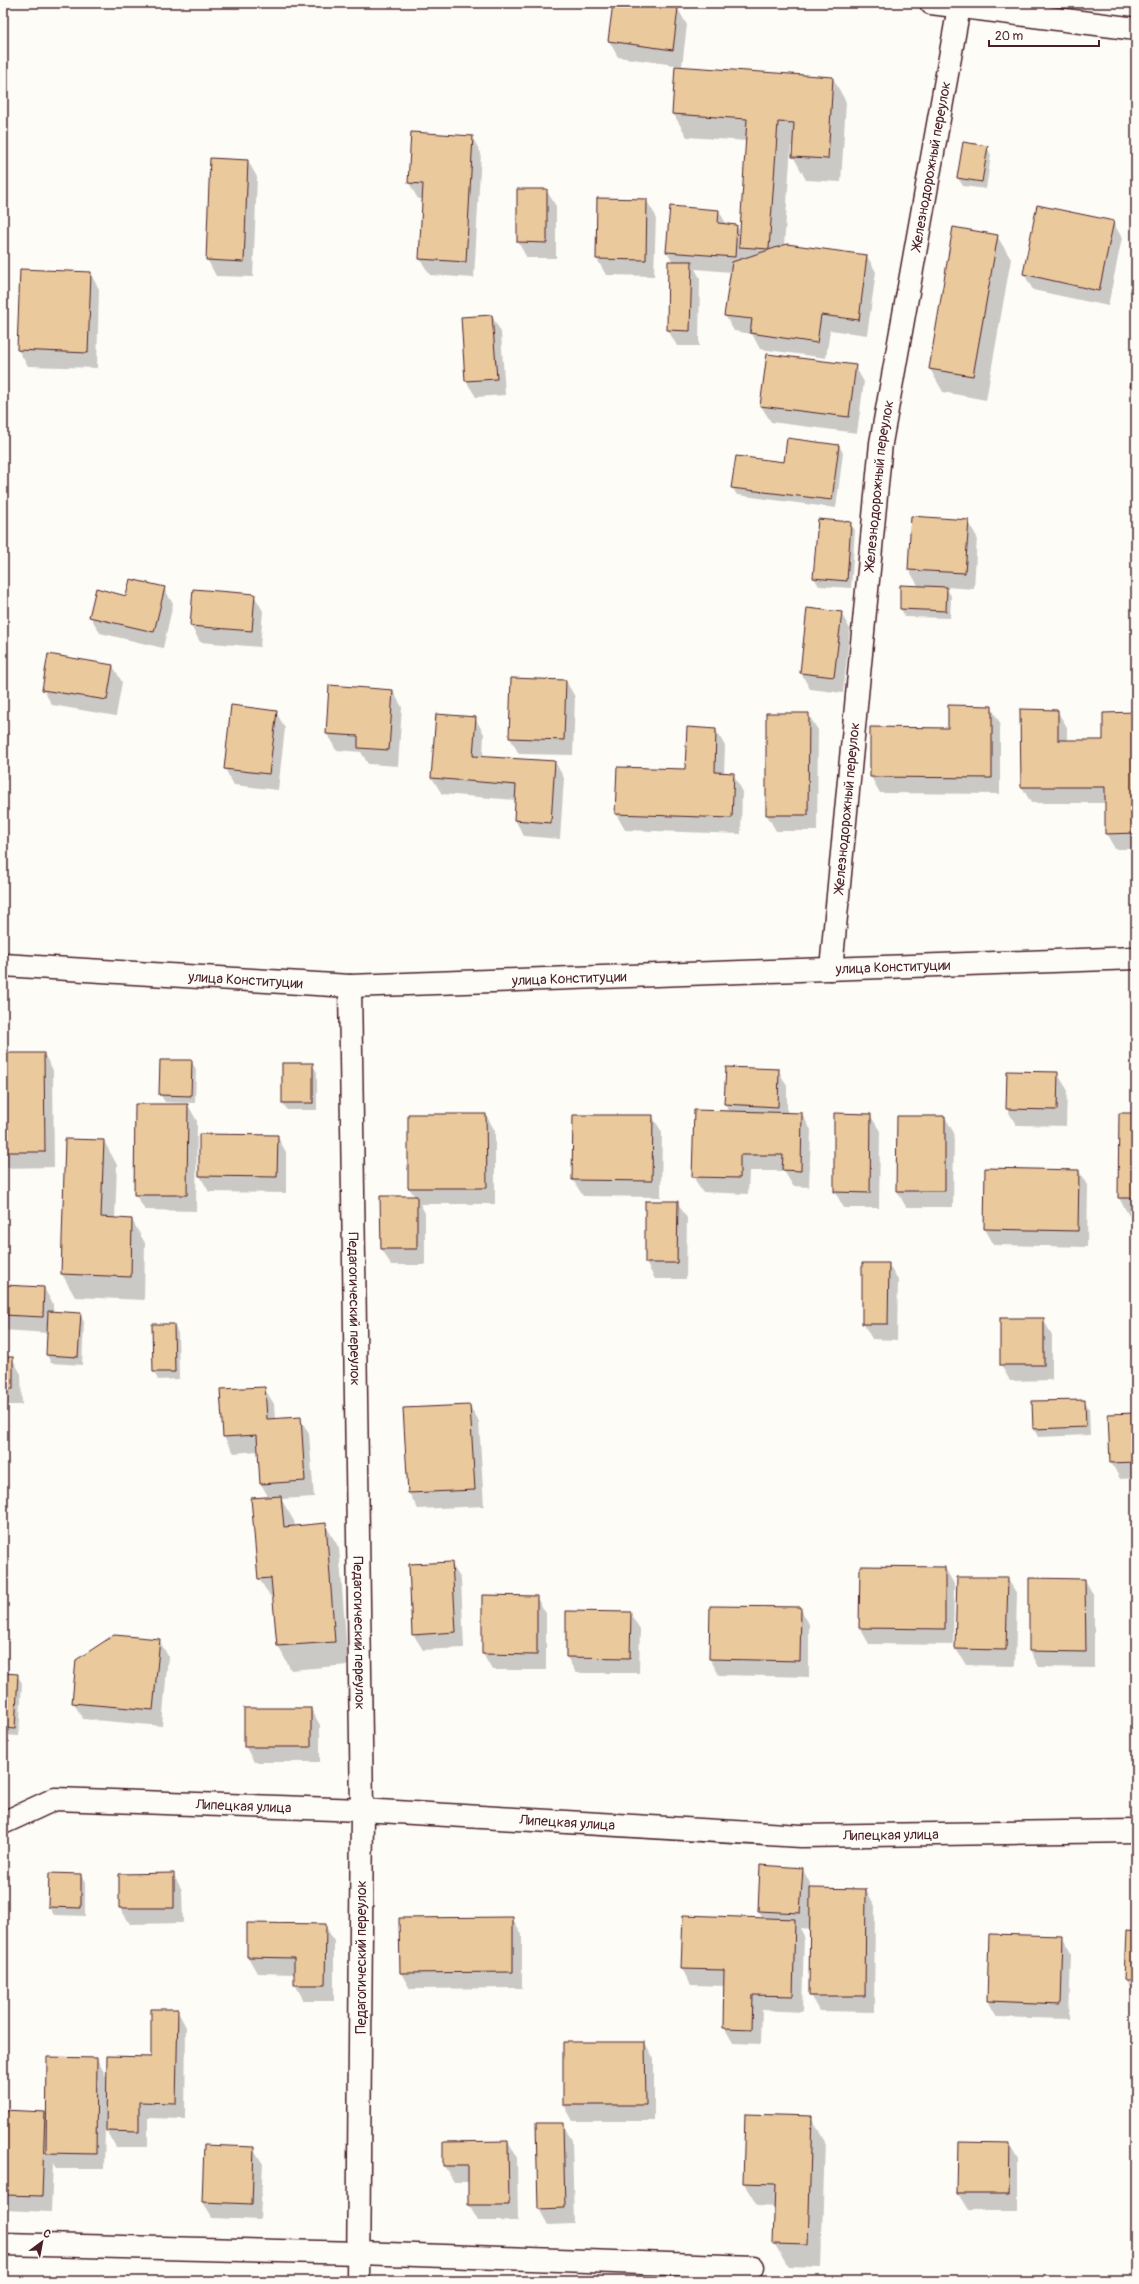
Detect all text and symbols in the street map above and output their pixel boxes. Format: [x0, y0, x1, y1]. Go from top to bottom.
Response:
scale bar [989, 22, 1099, 48]
text: 20 m [995, 29, 1024, 44]
street label: Железнодорожный переулок [907, 80, 954, 254]
street label: Железнодорожный переулок [860, 399, 897, 573]
street label: Железнодорожный переулок [830, 722, 863, 896]
street label: улица Конституции [834, 956, 951, 977]
street label: улица Конституции [187, 968, 303, 992]
street label: улица Конституции [511, 968, 627, 989]
street label: Педагогический переулок [345, 1232, 364, 1386]
street label: Педагогический переулок [350, 1556, 369, 1710]
street label: Липецкая улица [194, 1796, 292, 1816]
street label: Липецкая улица [518, 1811, 615, 1833]
street label: Липецкая улица [842, 1825, 939, 1844]
street label: Педагогический переулок [353, 1880, 370, 2034]
north arrow [22, 2222, 62, 2262]
text: С [41, 2227, 54, 2241]

